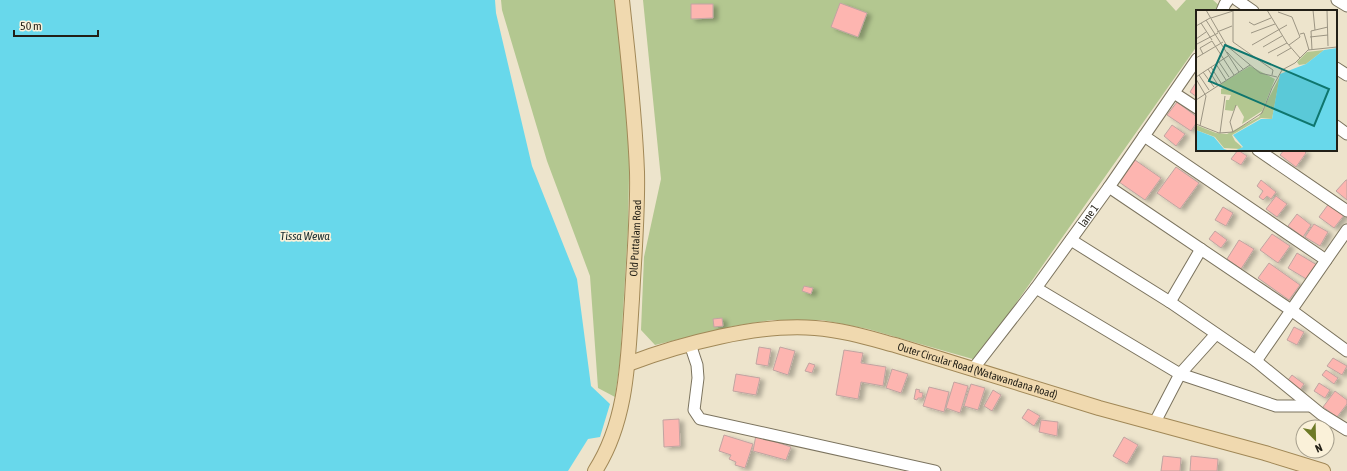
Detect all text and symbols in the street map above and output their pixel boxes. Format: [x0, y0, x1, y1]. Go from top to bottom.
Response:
inset map [1196, 10, 1337, 151]
scale bar [14, 12, 98, 38]
text: 50 m [20, 19, 42, 33]
street label: Old Puttalam Road [627, 200, 643, 277]
street label: lane 1 [1076, 202, 1101, 229]
water label: Tissa Wewa [280, 229, 330, 243]
street label: Outer Circular Road (Watawandana Road) [896, 340, 1059, 401]
north arrow [1295, 419, 1335, 459]
text: N [1314, 441, 1324, 455]

